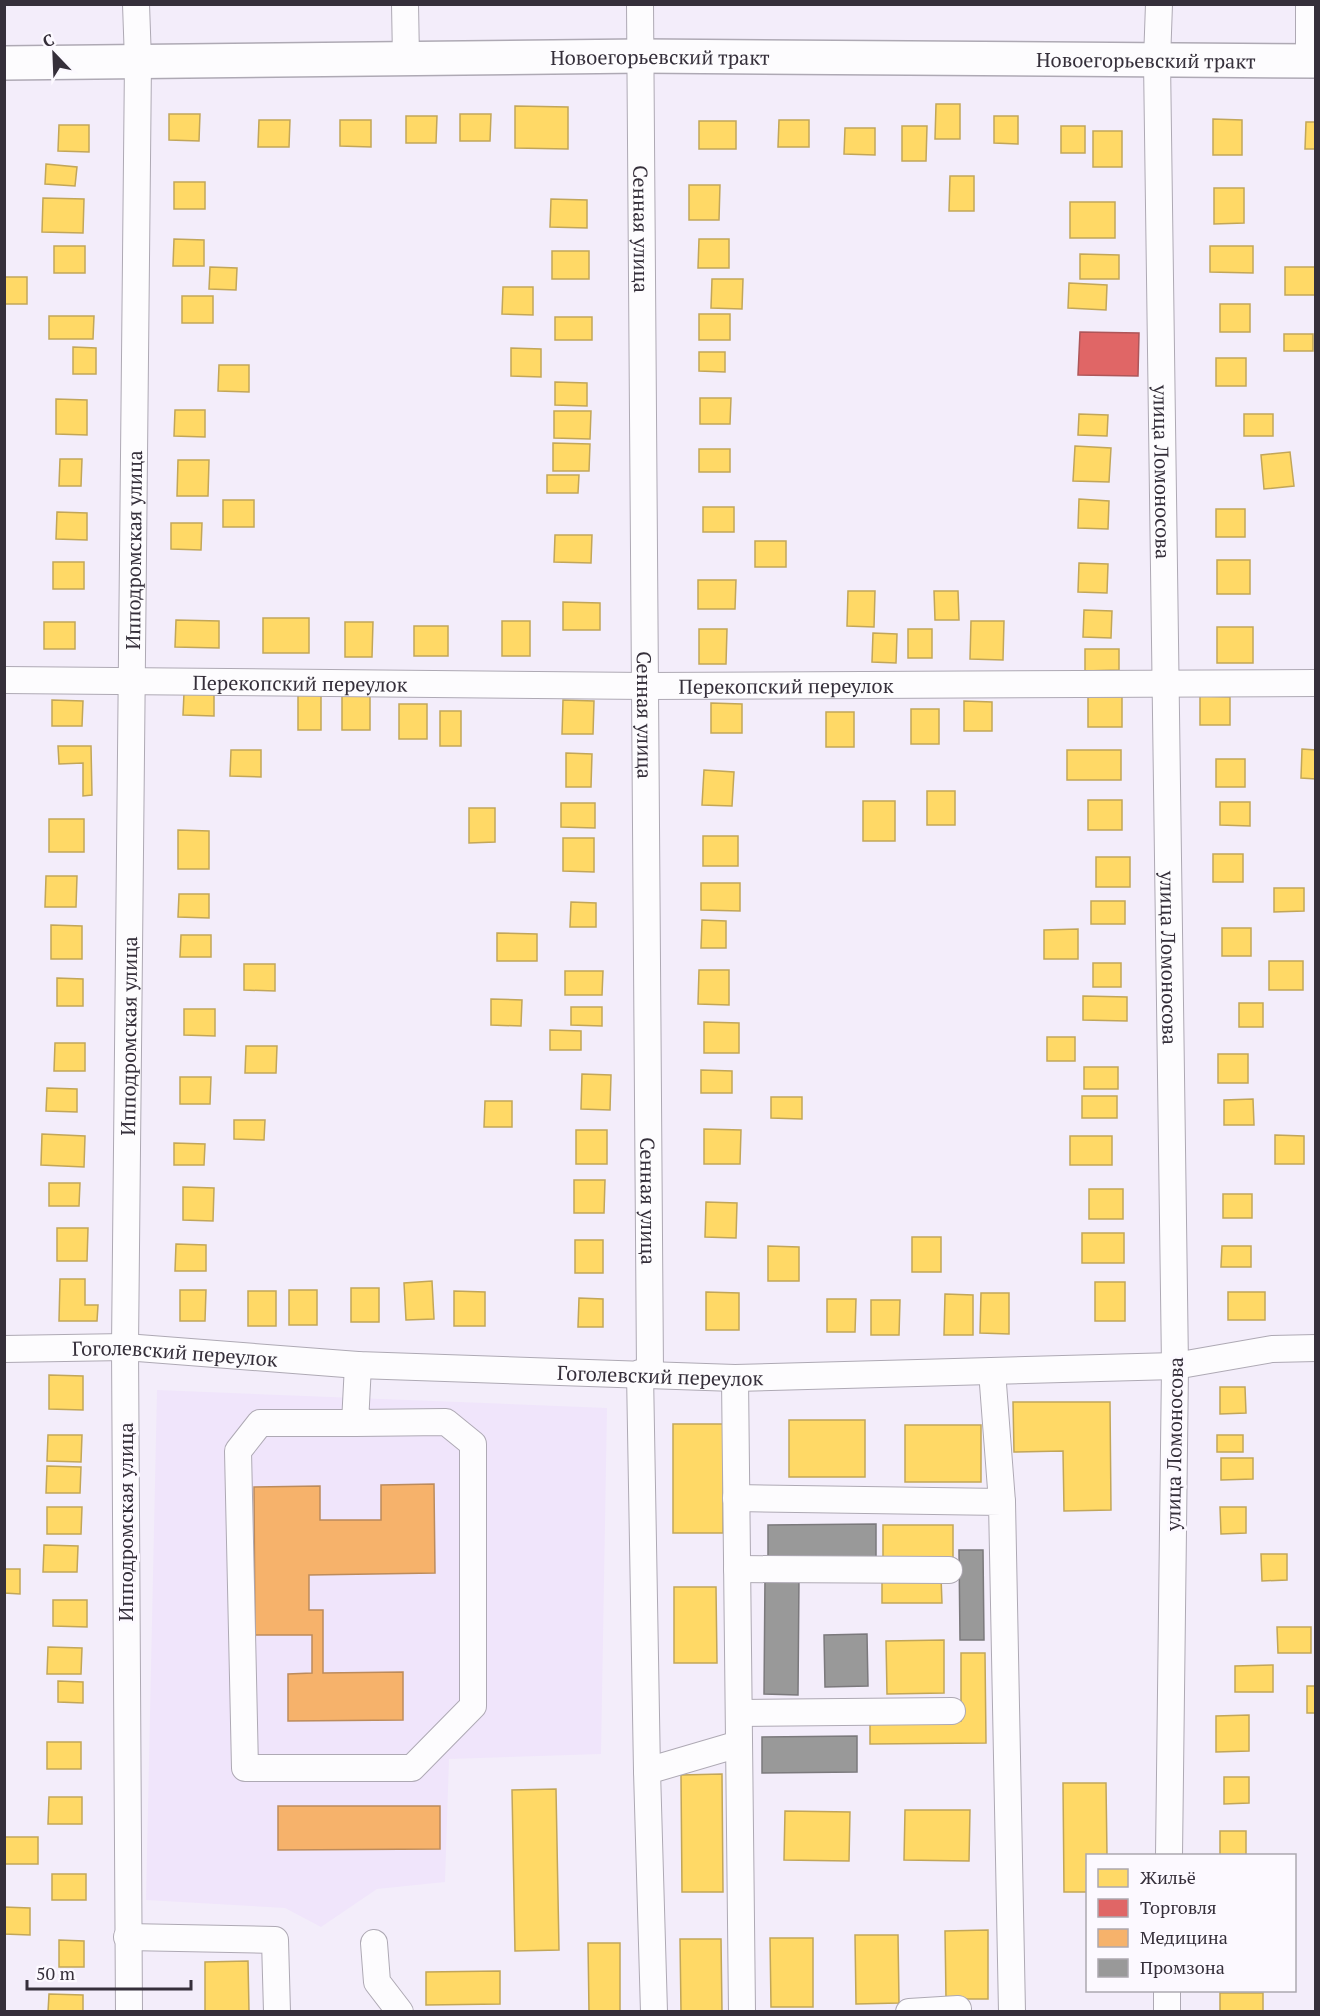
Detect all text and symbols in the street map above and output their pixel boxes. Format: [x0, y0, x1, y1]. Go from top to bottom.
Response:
north arrow [24, 24, 84, 84]
text: С [39, 28, 57, 52]
street label: Новоегорьевский тракт [550, 42, 770, 71]
street label: Новоегорьевский тракт [1036, 45, 1256, 74]
street label: Сенная улица [628, 165, 656, 293]
street label: улица Ломоносова [1148, 384, 1177, 559]
street label: Ипподромская улица [119, 450, 148, 650]
street label: Сенная улица [631, 651, 659, 779]
street label: Перекопский переулок [192, 668, 408, 697]
street label: Перекопский переулок [678, 671, 894, 699]
street label: улица Ломоносова [1155, 870, 1184, 1045]
street label: Ипподромская улица [114, 936, 143, 1136]
street label: Сенная улица [635, 1137, 663, 1265]
street label: Гоголевский переулок [72, 1333, 279, 1372]
street label: улица Ломоносова [1159, 1357, 1189, 1532]
street label: Гоголевский переулок [557, 1358, 764, 1392]
street label: Ипподромская улица [112, 1422, 139, 1622]
legend [1086, 1854, 1296, 1992]
text: Жильё [1140, 1865, 1196, 1889]
text: Торговля [1140, 1895, 1217, 1919]
text: Медицина [1140, 1925, 1228, 1949]
scale bar [27, 1953, 190, 1991]
text: Промзона [1140, 1955, 1225, 1979]
text: 50 m [36, 1961, 76, 1985]

